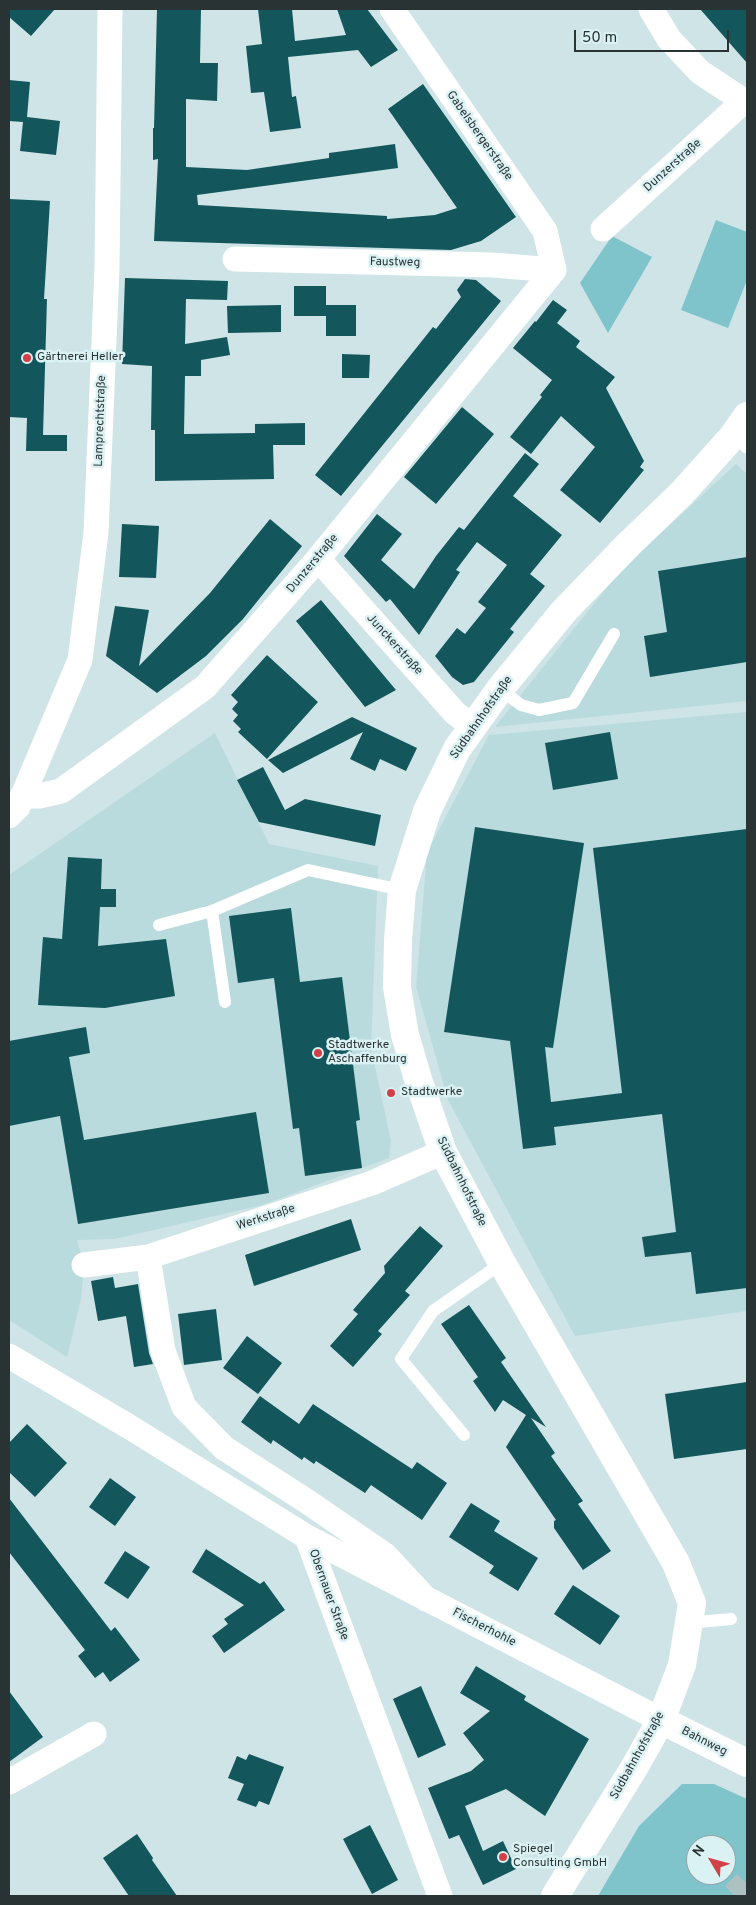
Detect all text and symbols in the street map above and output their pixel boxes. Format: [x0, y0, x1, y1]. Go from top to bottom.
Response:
scale bar [576, 20, 731, 52]
text: 50 m [582, 29, 617, 48]
street label: Gabelsbergerstraße [443, 89, 515, 183]
street label: Dunzerstraße [641, 136, 705, 196]
street label: Faustweg [370, 255, 420, 271]
place label: Gärtnerei Heller [37, 351, 123, 365]
marker: Gärtnerei Heller [21, 352, 33, 364]
street label: Lamprechtstraße [92, 375, 110, 467]
street label: Dunzerstraße [284, 532, 342, 596]
street label: Junckerstraße [363, 612, 425, 678]
street label: Südbahnhofstraße [448, 674, 516, 762]
place label: Stadtwerke Aschaffenburg [328, 1039, 407, 1067]
marker: Stadtwerke Aschaffenburg [312, 1047, 324, 1059]
place label: Stadtwerke [401, 1086, 462, 1100]
marker: Stadtwerke [385, 1087, 397, 1099]
street label: Südbahnhofstraße [433, 1135, 489, 1229]
street label: Werkstraße [235, 1202, 297, 1234]
street label: Obernauer Straße [305, 1548, 351, 1642]
street label: Fischerhohle [450, 1606, 518, 1650]
street label: Südbahnhofstraße [608, 1710, 668, 1802]
street label: Bahnweg [679, 1724, 729, 1760]
north arrow [686, 1835, 736, 1885]
text: N [690, 1842, 709, 1860]
place label: Spiegel Consulting GmbH [513, 1843, 607, 1871]
marker: Spiegel Consulting GmbH [497, 1851, 509, 1863]

